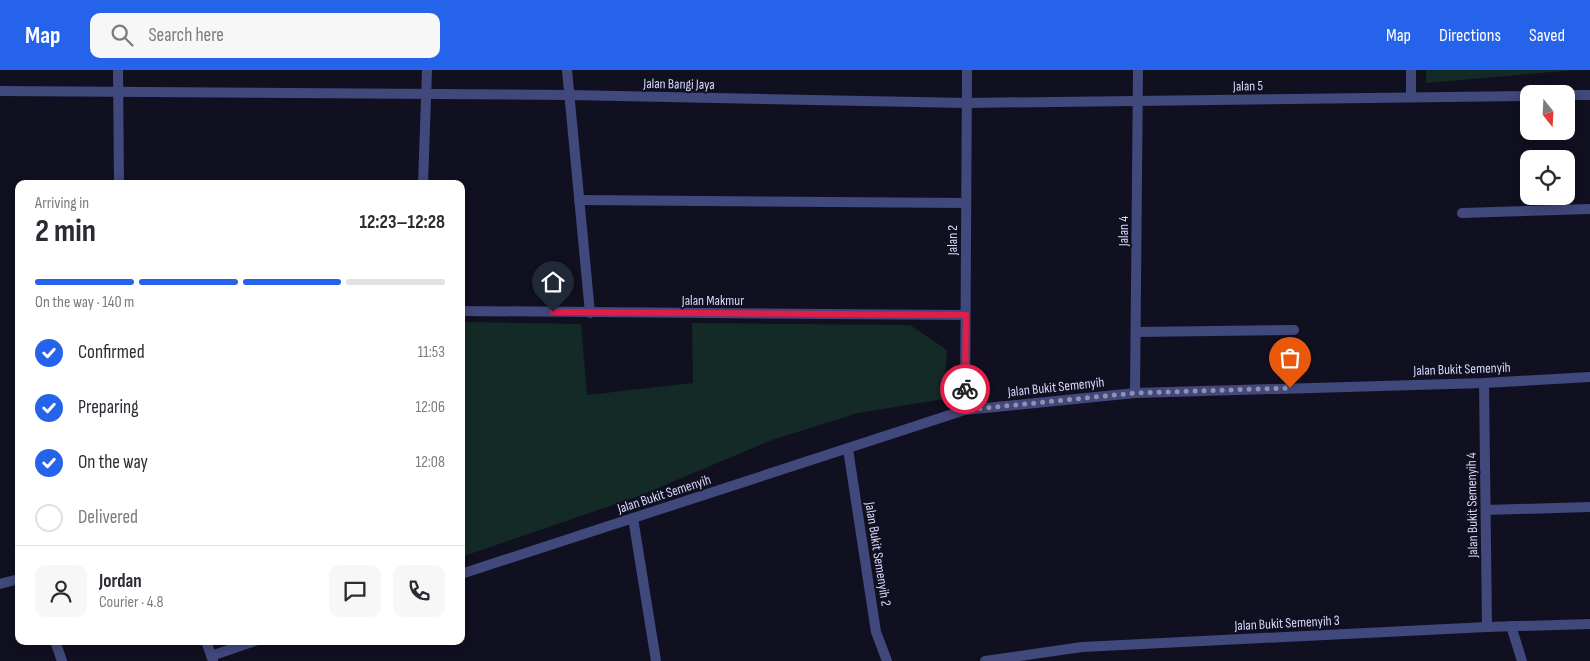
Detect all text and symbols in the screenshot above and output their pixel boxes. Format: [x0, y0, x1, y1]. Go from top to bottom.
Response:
search box [90, 13, 440, 58]
text: Map [25, 21, 60, 50]
icon: search [108, 21, 136, 49]
text: Search here [148, 24, 224, 47]
text: Map [1386, 25, 1411, 46]
text: Directions [1439, 25, 1501, 46]
text: Saved [1529, 25, 1565, 46]
street label: Jalan Bangi Jaya [642, 75, 715, 93]
street label: Jalan 5 [1232, 77, 1264, 95]
north arrow [1520, 85, 1575, 140]
map controls [1520, 85, 1575, 205]
button: locate [1520, 150, 1575, 205]
text: Arriving in [35, 194, 89, 213]
text: 12:23–12:28 [359, 211, 445, 234]
text: 2 min [35, 212, 96, 251]
street label: Jalan 4 [1115, 216, 1132, 247]
street label: Jalan 2 [944, 225, 961, 256]
pin [532, 261, 574, 312]
icon: home [539, 268, 567, 296]
street label: Jalan Makmur [681, 292, 744, 309]
text: On the way · 140 m [35, 293, 134, 312]
pin [1269, 337, 1311, 388]
icon: check [35, 339, 63, 367]
text: Confirmed [78, 341, 145, 364]
text: 11:53 [418, 343, 445, 362]
icon: bag [1276, 344, 1304, 372]
street label: Jalan Bukit Semenyih [1412, 359, 1511, 379]
courier [940, 364, 990, 414]
street label: Jalan Bukit Semenyih [1006, 373, 1105, 401]
icon: bike [951, 375, 979, 403]
icon: check [35, 394, 63, 422]
text: Preparing [78, 396, 139, 419]
text: 12:06 [415, 398, 445, 417]
icon: check [35, 449, 63, 477]
text: On the way [78, 451, 148, 474]
street label: Jalan Bukit Semenyih 4 [1463, 452, 1481, 559]
text: 12:08 [415, 453, 445, 472]
street label: Jalan Bukit Semenyih [614, 471, 713, 517]
street label: Jalan Bukit Semenyih 2 [861, 500, 895, 607]
text: Delivered [78, 506, 138, 529]
button: person [35, 565, 87, 617]
button: chat [329, 565, 381, 617]
button: phone [393, 565, 445, 617]
text: Jordan [99, 570, 142, 593]
text: Courier · 4.8 [99, 593, 163, 612]
street label: Jalan Bukit Semenyih 3 [1233, 612, 1340, 634]

